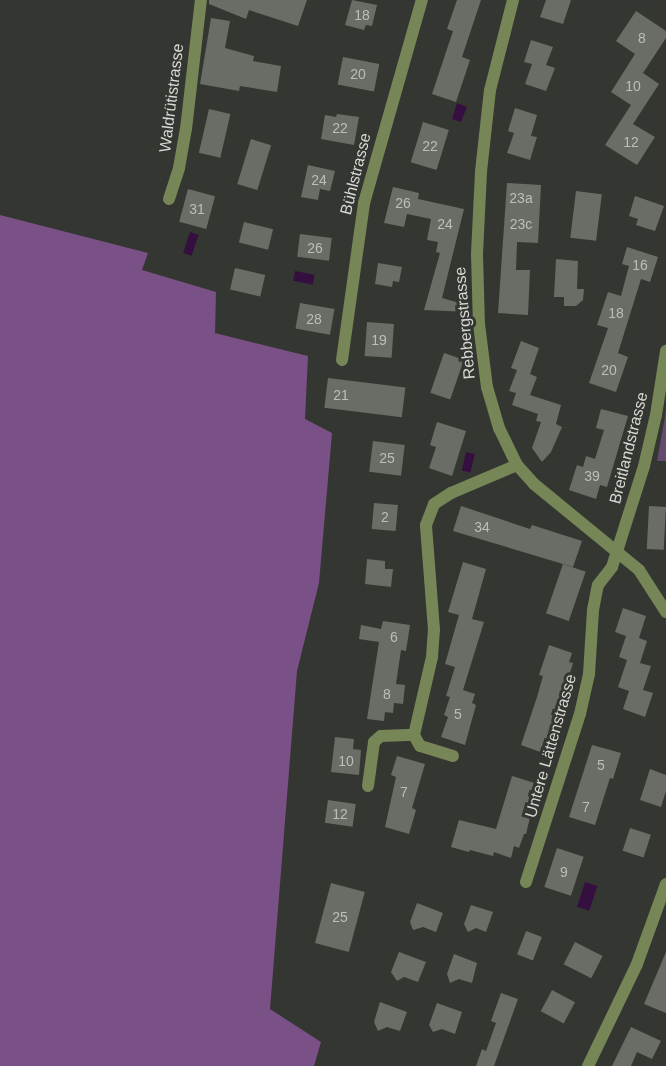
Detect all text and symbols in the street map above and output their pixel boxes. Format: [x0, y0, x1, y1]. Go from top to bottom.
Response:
house number: 18 [354, 7, 370, 23]
house number: 8 [638, 30, 646, 46]
street label: Waldrütistrasse [156, 42, 188, 154]
house number: 20 [350, 66, 366, 82]
house number: 10 [625, 78, 641, 94]
house number: 22 [332, 120, 348, 136]
street label: Bühlstrasse [337, 131, 375, 217]
house number: 12 [623, 134, 639, 150]
house number: 22 [422, 138, 438, 154]
house number: 24 [311, 172, 327, 188]
house number: 23a [509, 190, 533, 206]
house number: 26 [395, 195, 411, 211]
house number: 31 [189, 201, 205, 217]
house number: 24 [437, 216, 453, 232]
house number: 23c [510, 216, 532, 232]
house number: 26 [307, 240, 323, 256]
house number: 16 [632, 257, 648, 273]
street label: Rebbergstrasse [451, 266, 479, 380]
house number: 18 [608, 305, 624, 321]
house number: 28 [306, 311, 322, 327]
house number: 19 [371, 332, 387, 348]
house number: 20 [601, 362, 617, 378]
house number: 21 [333, 387, 349, 403]
street label: Breitlandstrasse [606, 390, 652, 506]
house number: 25 [379, 450, 395, 466]
house number: 39 [584, 468, 600, 484]
house number: 2 [381, 509, 389, 525]
house number: 34 [474, 519, 490, 535]
house number: 6 [390, 629, 398, 645]
street label: Untere Lättenstrasse [521, 672, 581, 820]
house number: 8 [383, 686, 391, 702]
house number: 5 [454, 706, 462, 722]
house number: 10 [338, 753, 354, 769]
house number: 5 [597, 757, 605, 773]
house number: 7 [400, 784, 408, 800]
house number: 7 [582, 799, 590, 815]
house number: 12 [332, 806, 348, 822]
house number: 9 [560, 864, 568, 880]
house number: 25 [332, 909, 348, 925]

